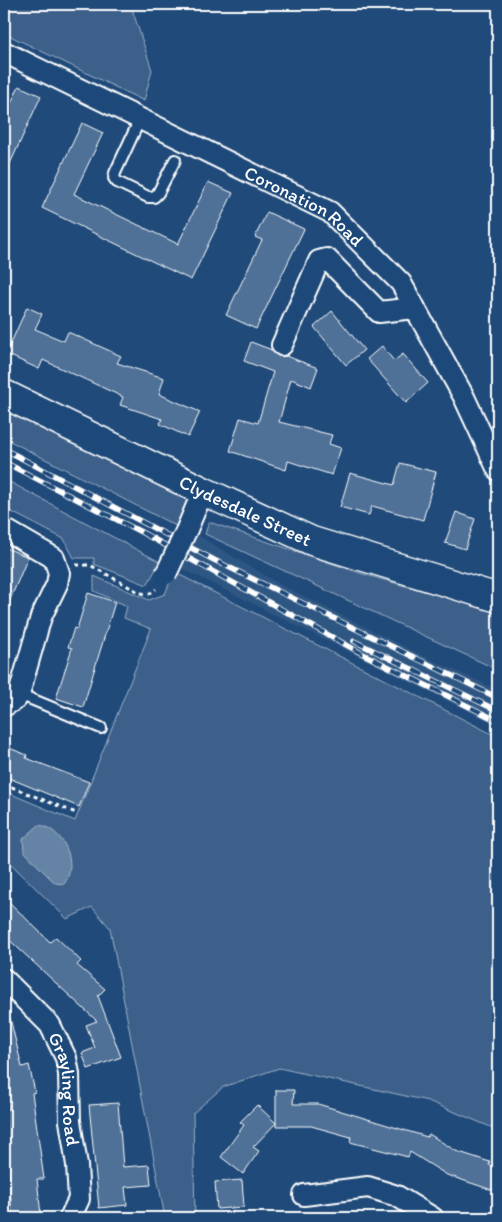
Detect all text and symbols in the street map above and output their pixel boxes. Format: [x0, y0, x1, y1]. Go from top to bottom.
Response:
street label: Coronation Road [241, 160, 369, 251]
street label: Clydesdale Street [176, 470, 315, 551]
street label: Grayling Road [44, 1028, 85, 1148]

